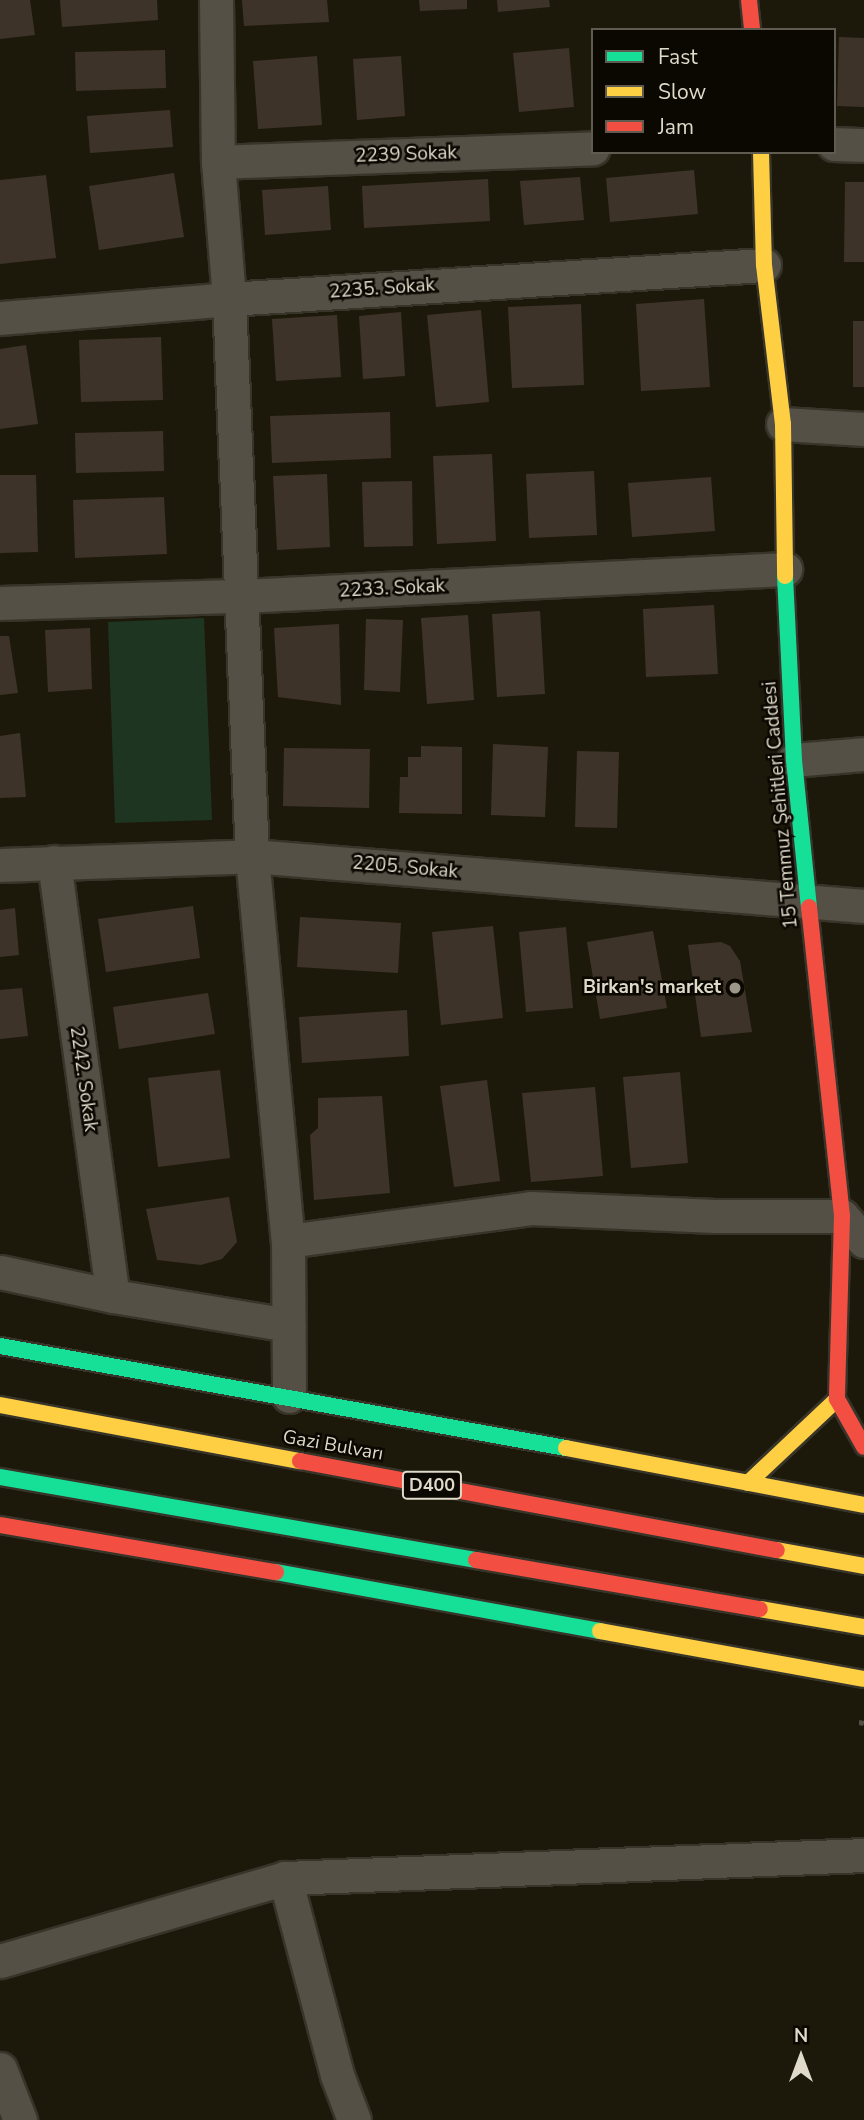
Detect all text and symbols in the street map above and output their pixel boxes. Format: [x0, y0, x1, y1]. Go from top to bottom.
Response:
legend [591, 28, 836, 154]
text: Fast [658, 43, 698, 71]
text: Slow [658, 78, 706, 106]
text: Jam [658, 113, 694, 141]
street label: 2239 Sokak [355, 142, 457, 168]
street label: 2235. Sokak [328, 274, 436, 304]
street label: 2233. Sokak [338, 575, 446, 603]
street label: 15 Temmuz Şehitleri Caddesi [759, 680, 803, 930]
street label: 2205. Sokak [351, 852, 459, 884]
place label: Birkan's market [583, 977, 721, 999]
marker: Birkan's market [727, 980, 743, 996]
street label: 2242. Sokak [64, 1025, 102, 1133]
street label: Gazi Bulvarı [281, 1426, 385, 1466]
road number: D400 [400, 1470, 464, 1500]
north arrow [766, 2022, 836, 2092]
text: N [794, 2023, 808, 2049]

